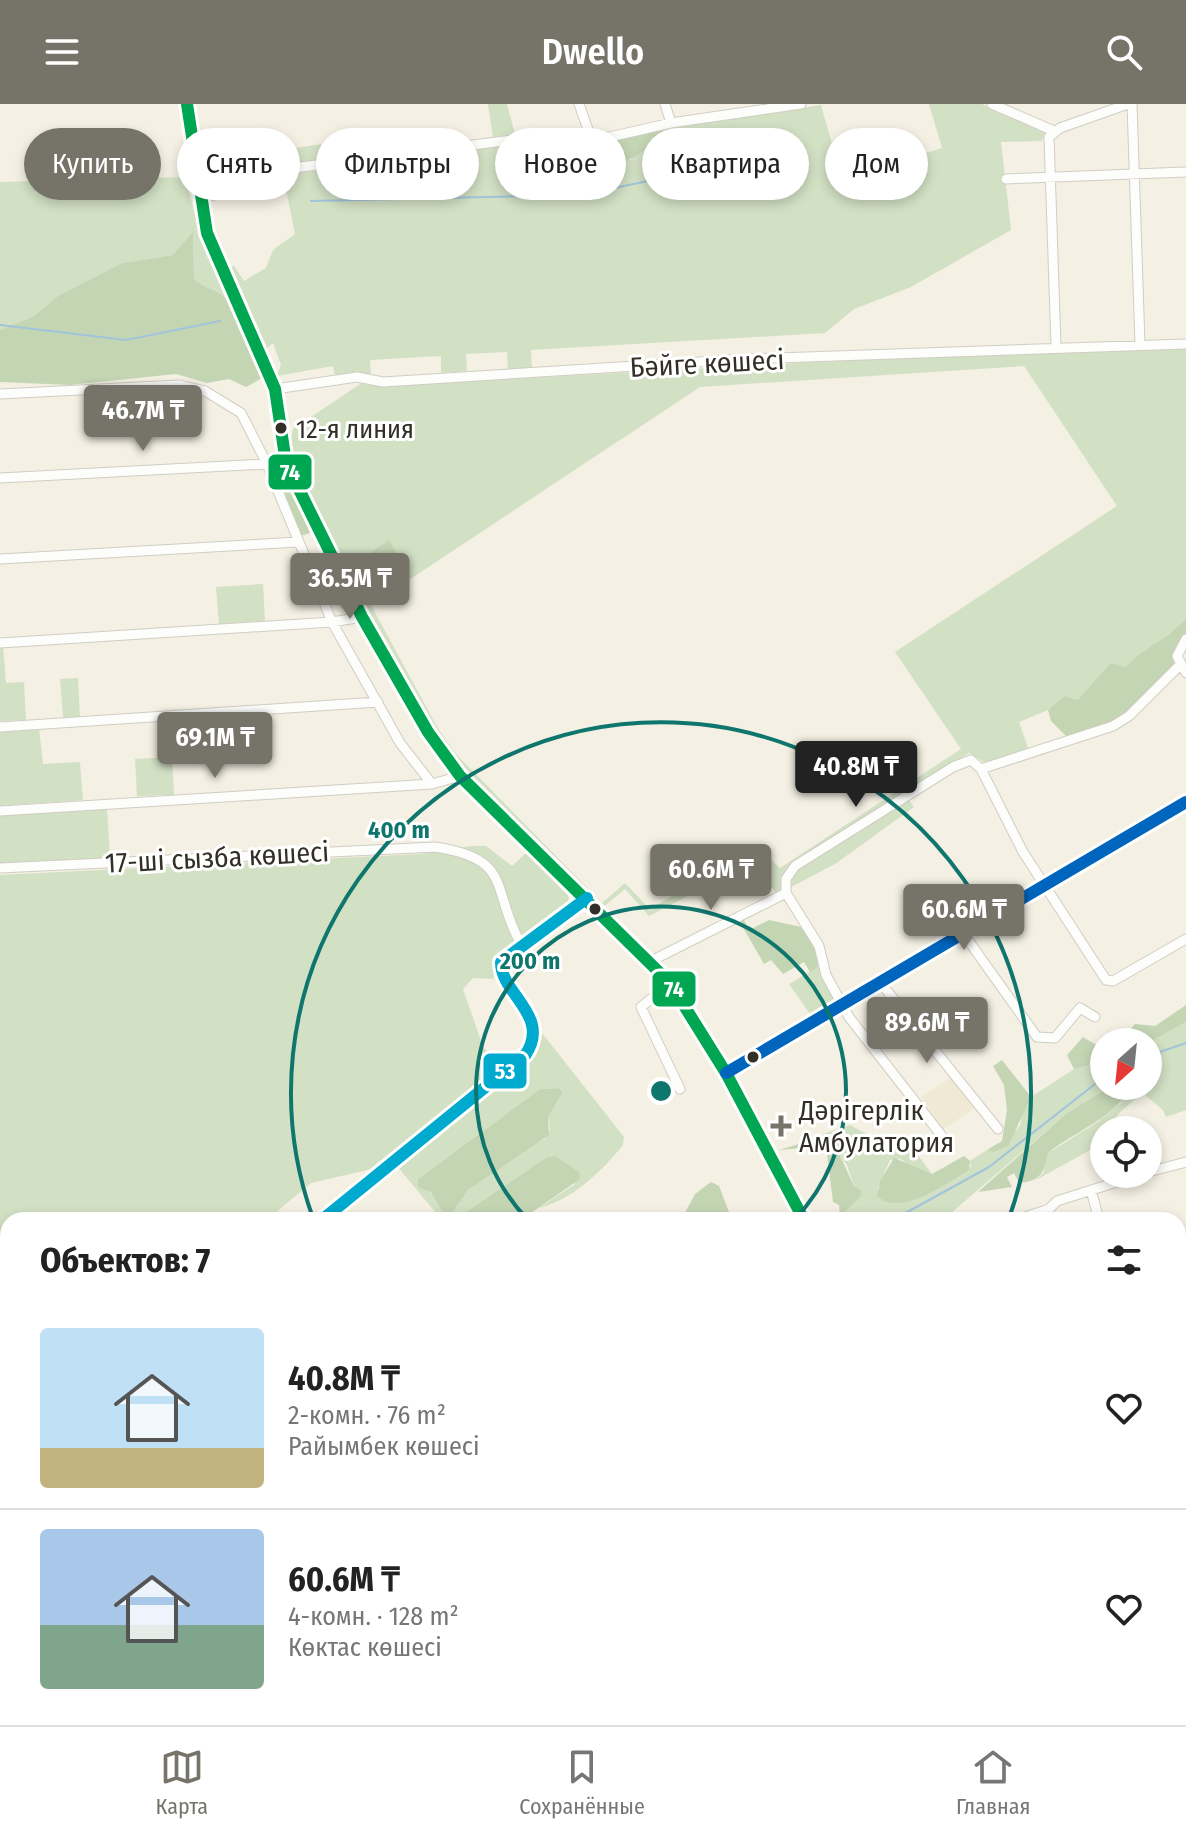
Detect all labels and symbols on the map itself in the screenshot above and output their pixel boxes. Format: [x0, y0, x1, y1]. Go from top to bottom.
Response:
street label: Бәйге көшесі [629, 343, 785, 384]
pin: 46.7M ₸ [69, 385, 217, 453]
place label: 12-я линия [296, 414, 414, 445]
marker: 12-я линия [273, 420, 289, 436]
line badge: 74 [267, 453, 313, 491]
text: 74 [280, 459, 300, 486]
pin: 36.5M ₸ [276, 553, 424, 621]
pin: 69.1M ₸ [141, 712, 289, 780]
pin: 40.8M ₸ [782, 741, 930, 809]
text: 400 m [368, 816, 430, 844]
street label: 17-ші сызба көшесі [104, 835, 330, 880]
pin: 60.6M ₸ [637, 844, 785, 912]
pin: 60.6M ₸ [890, 884, 1038, 952]
unlabelled marker [587, 901, 603, 917]
text: 200 m [499, 947, 560, 975]
line badge: 74 [651, 970, 697, 1008]
text: 74 [664, 976, 684, 1003]
pin: 89.6M ₸ [853, 997, 1001, 1065]
north arrow [1090, 1028, 1162, 1100]
unlabelled marker [745, 1049, 761, 1065]
line badge: 53 [482, 1052, 528, 1090]
text: 53 [494, 1058, 516, 1085]
centre of rings [647, 1077, 675, 1105]
place label: Дәрігерлік Амбулатория [798, 1094, 954, 1159]
marker: Дәрігерлік Амбулатория [770, 1115, 792, 1137]

